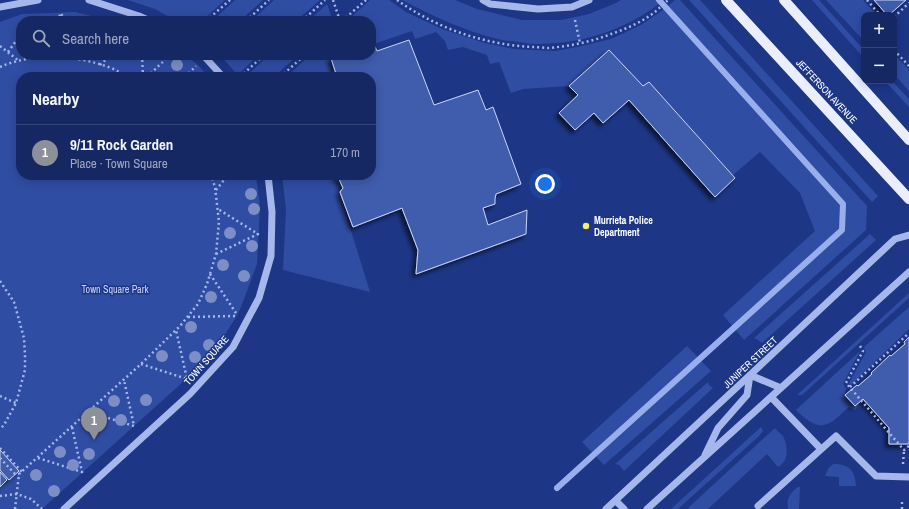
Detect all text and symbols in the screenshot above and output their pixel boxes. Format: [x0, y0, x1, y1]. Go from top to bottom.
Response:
map controls [861, 12, 897, 84]
button: + [861, 12, 897, 48]
search box [16, 16, 376, 60]
icon: search [30, 27, 52, 49]
text: Search here [62, 28, 129, 49]
button: − [861, 48, 897, 84]
street label: JEFFERSON AVENUE [793, 56, 860, 126]
text: Nearby [32, 87, 79, 110]
text: 9/11 Rock Garden [70, 134, 173, 155]
text: 1 [42, 144, 48, 161]
text: 170 m [330, 144, 360, 161]
text: Place · Town Square [70, 155, 168, 172]
your location [535, 174, 555, 194]
place label: Murrieta Police Department [594, 214, 653, 239]
marker: Murrieta Police Department [581, 221, 591, 231]
park label: Town Square Park [82, 283, 149, 296]
street label: TOWN SQUARE [181, 333, 232, 388]
street label: JUNIPER STREET [720, 334, 780, 391]
pin: 1 [81, 407, 107, 440]

